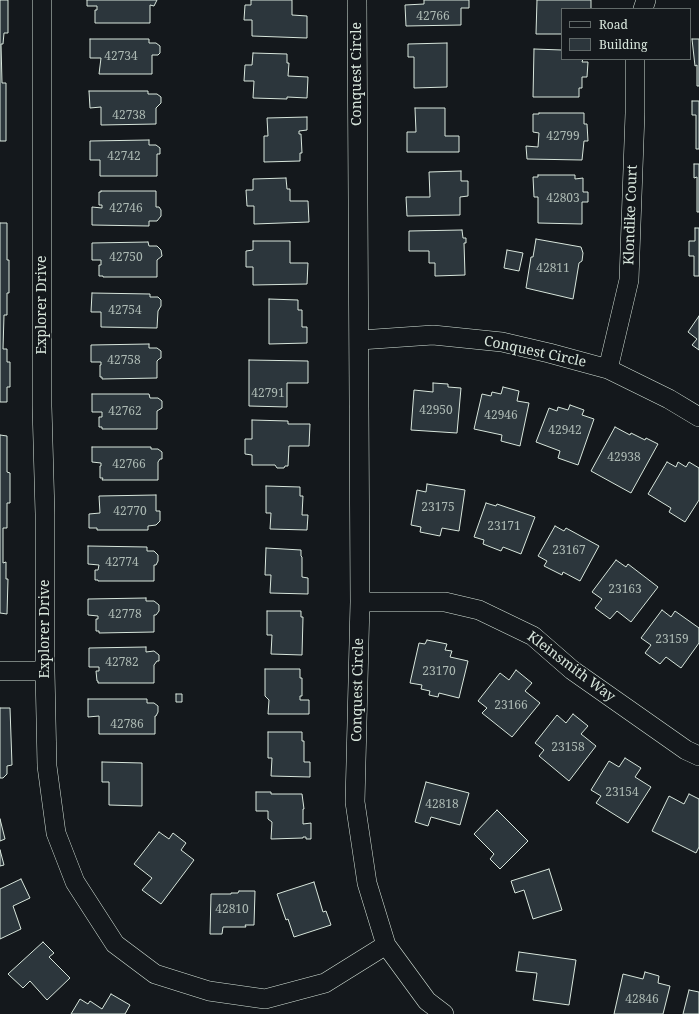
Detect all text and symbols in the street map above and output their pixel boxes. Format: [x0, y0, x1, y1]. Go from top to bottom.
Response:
legend [561, 8, 691, 60]
house number: 42766 [416, 10, 450, 24]
text: Road [599, 16, 628, 33]
street label: Conquest Circle [349, 22, 365, 126]
text: Building [599, 36, 647, 53]
house number: 42734 [104, 50, 138, 64]
house number: 42738 [112, 109, 146, 123]
house number: 42799 [546, 130, 580, 144]
house number: 42742 [107, 150, 141, 164]
street label: Klondike Court [621, 165, 641, 265]
house number: 42803 [546, 192, 580, 206]
house number: 42746 [109, 202, 143, 216]
house number: 42750 [109, 251, 143, 265]
street label: Explorer Drive [34, 256, 50, 354]
house number: 42811 [536, 262, 570, 276]
house number: 42754 [108, 304, 142, 318]
street label: Conquest Circle [482, 333, 588, 371]
house number: 42758 [107, 354, 141, 368]
house number: 42791 [251, 387, 285, 401]
house number: 42950 [419, 404, 453, 418]
house number: 42762 [108, 405, 142, 419]
house number: 42946 [484, 409, 518, 423]
house number: 42942 [548, 424, 582, 438]
house number: 42938 [607, 451, 641, 465]
house number: 42766 [112, 458, 146, 472]
house number: 23175 [421, 501, 455, 515]
house number: 42770 [113, 505, 147, 519]
house number: 23171 [487, 520, 521, 534]
house number: 23167 [552, 544, 586, 558]
house number: 42774 [105, 556, 139, 570]
street label: Explorer Drive [37, 580, 53, 678]
house number: 23163 [608, 583, 642, 597]
house number: 42778 [108, 608, 142, 622]
street label: Kleinsmith Way [524, 628, 618, 706]
house number: 23159 [655, 633, 689, 647]
street label: Conquest Circle [349, 638, 367, 742]
house number: 42782 [105, 656, 139, 670]
house number: 23170 [422, 665, 456, 679]
house number: 23166 [494, 699, 528, 713]
house number: 42786 [110, 718, 144, 732]
house number: 23158 [551, 741, 585, 755]
house number: 23154 [605, 786, 639, 800]
house number: 42818 [425, 798, 459, 812]
house number: 42810 [215, 903, 249, 917]
house number: 42846 [625, 993, 659, 1007]

